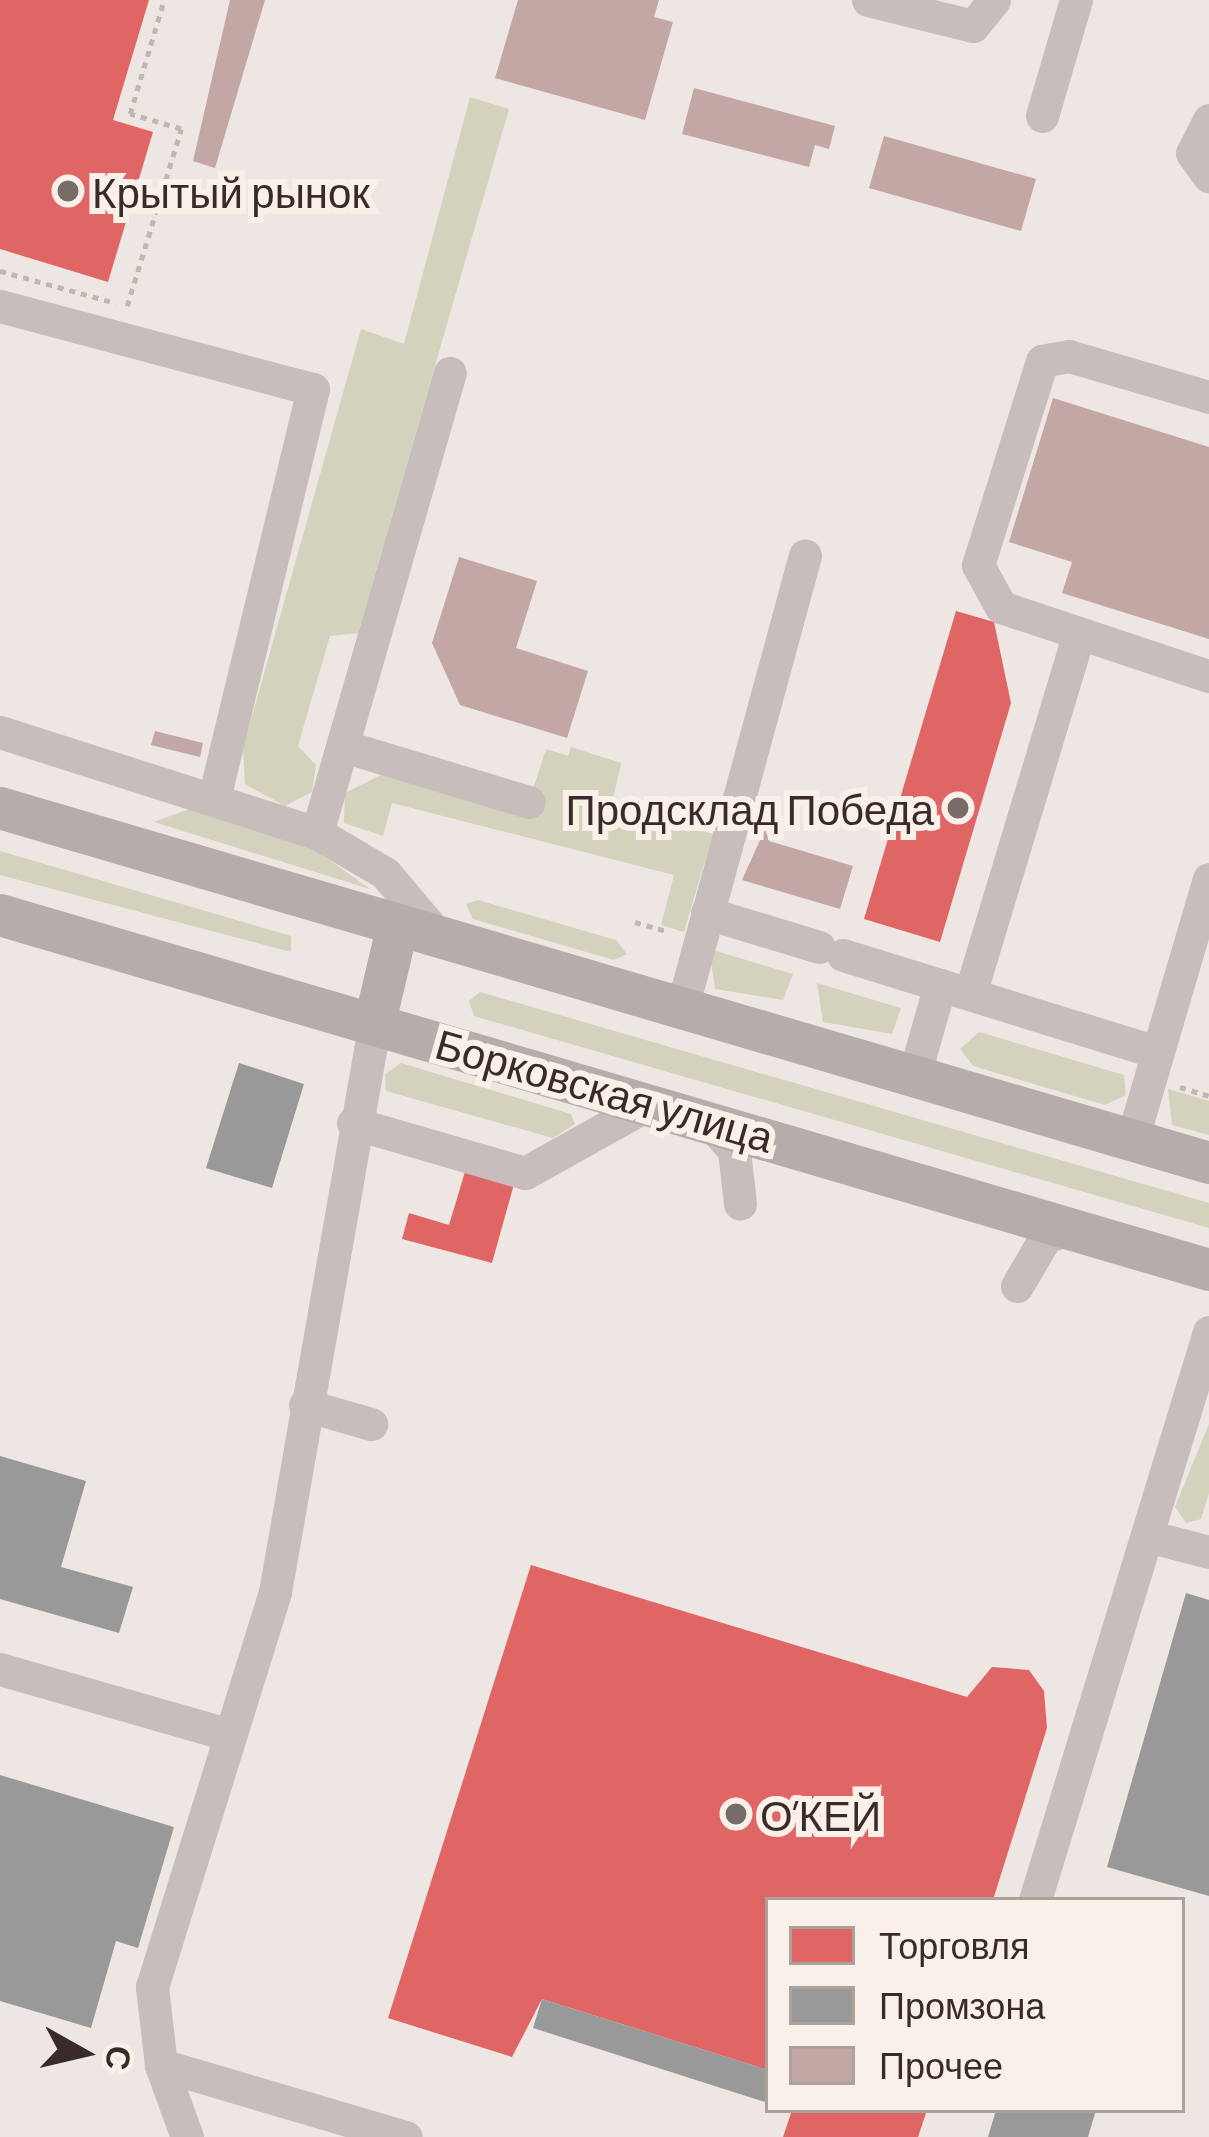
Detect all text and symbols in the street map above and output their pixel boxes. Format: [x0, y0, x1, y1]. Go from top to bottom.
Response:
place label: Крытый рынок [92, 166, 370, 216]
marker: Крытый рынок [55, 178, 81, 204]
place label: Продсклад Победа [565, 783, 934, 833]
marker: Продсклад Победа [945, 795, 971, 821]
street label: Борковская улица [431, 1017, 779, 1161]
place label: О’КЕЙ [760, 1789, 881, 1839]
marker: О’КЕЙ [723, 1801, 749, 1827]
legend [765, 1897, 1185, 2113]
text: Торговля [879, 1923, 1029, 1966]
text: Промзона [879, 1983, 1045, 2026]
north arrow [24, 1993, 144, 2113]
text: С [98, 2043, 141, 2073]
text: Прочее [879, 2043, 1003, 2086]

